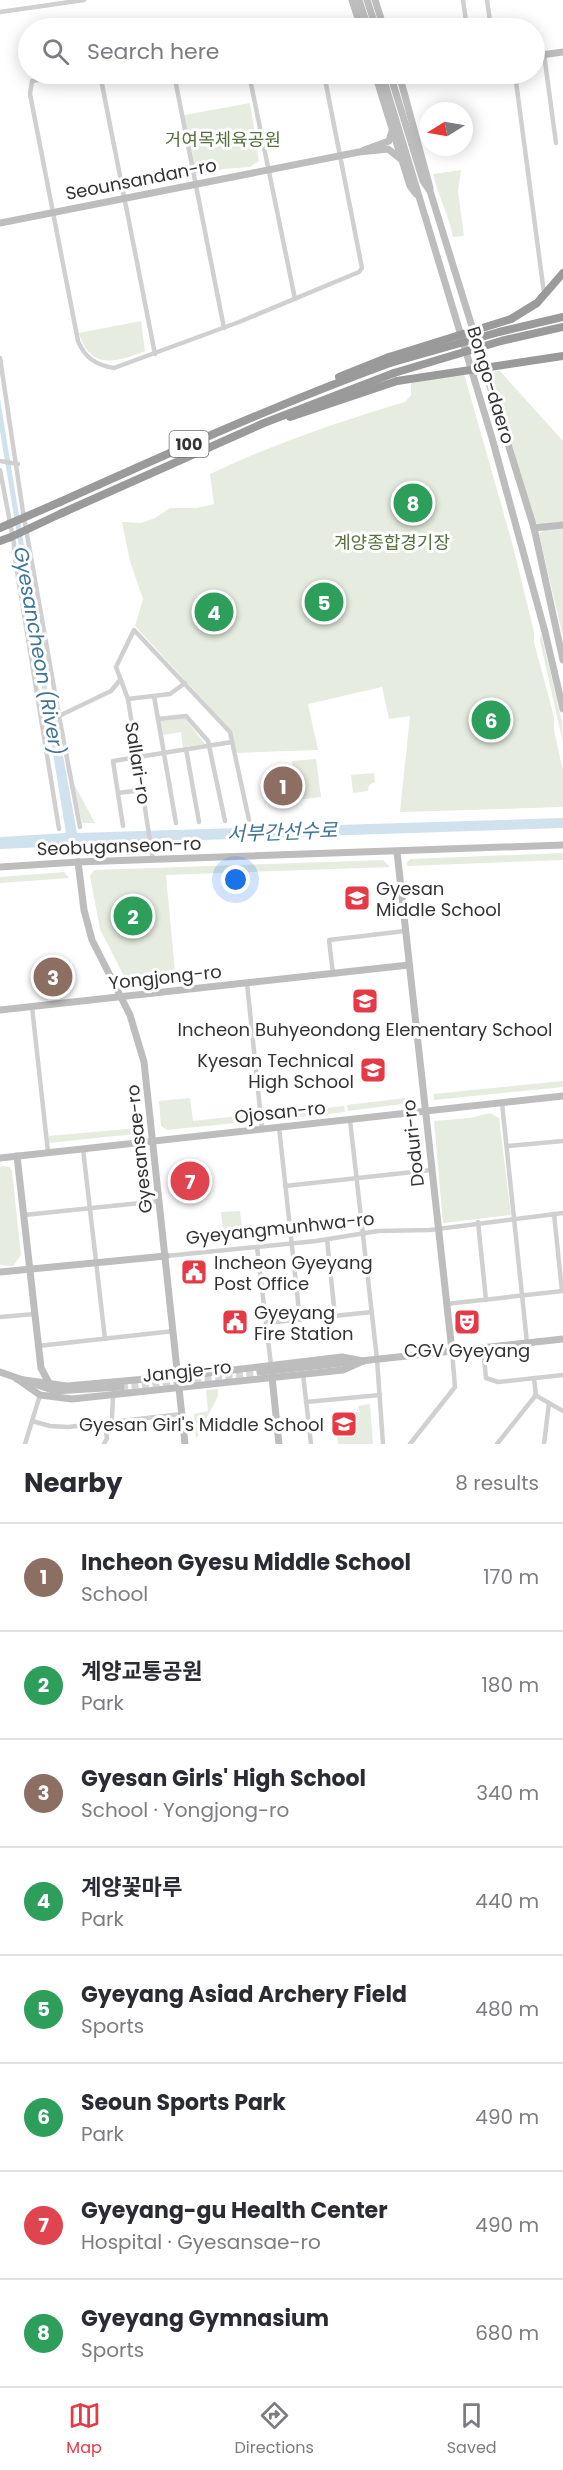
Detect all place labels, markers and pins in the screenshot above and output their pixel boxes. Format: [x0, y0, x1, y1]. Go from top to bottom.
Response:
pin: 8 [394, 480, 432, 526]
pin: 5 [304, 580, 344, 624]
pin: 4 [194, 590, 234, 634]
pin: 6 [472, 698, 510, 742]
pin: 1 [264, 764, 302, 808]
place label: Gyesan Middle School [376, 876, 501, 922]
school or university icon: Gyesan Middle School [342, 883, 372, 913]
pin: 2 [114, 894, 152, 938]
pin: 3 [34, 954, 72, 1000]
school or university icon: Incheon Buhyeondong Elementary School [350, 986, 380, 1016]
place label: Incheon Buhyeondong Elementary School [178, 1017, 552, 1042]
place label: Kyesan Technical High School [197, 1048, 354, 1094]
school or university icon: Kyesan Technical High School [358, 1055, 388, 1085]
pin: 7 [170, 1158, 210, 1204]
place label: Incheon Gyeyang Post Office [214, 1250, 373, 1296]
public building icon: Incheon Gyeyang Post Office [179, 1257, 209, 1287]
place label: Gyeyang Fire Station [254, 1300, 354, 1346]
public building icon: Gyeyang Fire Station [220, 1307, 250, 1337]
theatre icon: CGV Gyeyang [452, 1307, 482, 1337]
place label: CGV Gyeyang [404, 1338, 530, 1363]
school or university icon: Gyesan Girl's Middle School [329, 1409, 359, 1439]
place label: Gyesan Girl's Middle School [79, 1412, 324, 1437]

